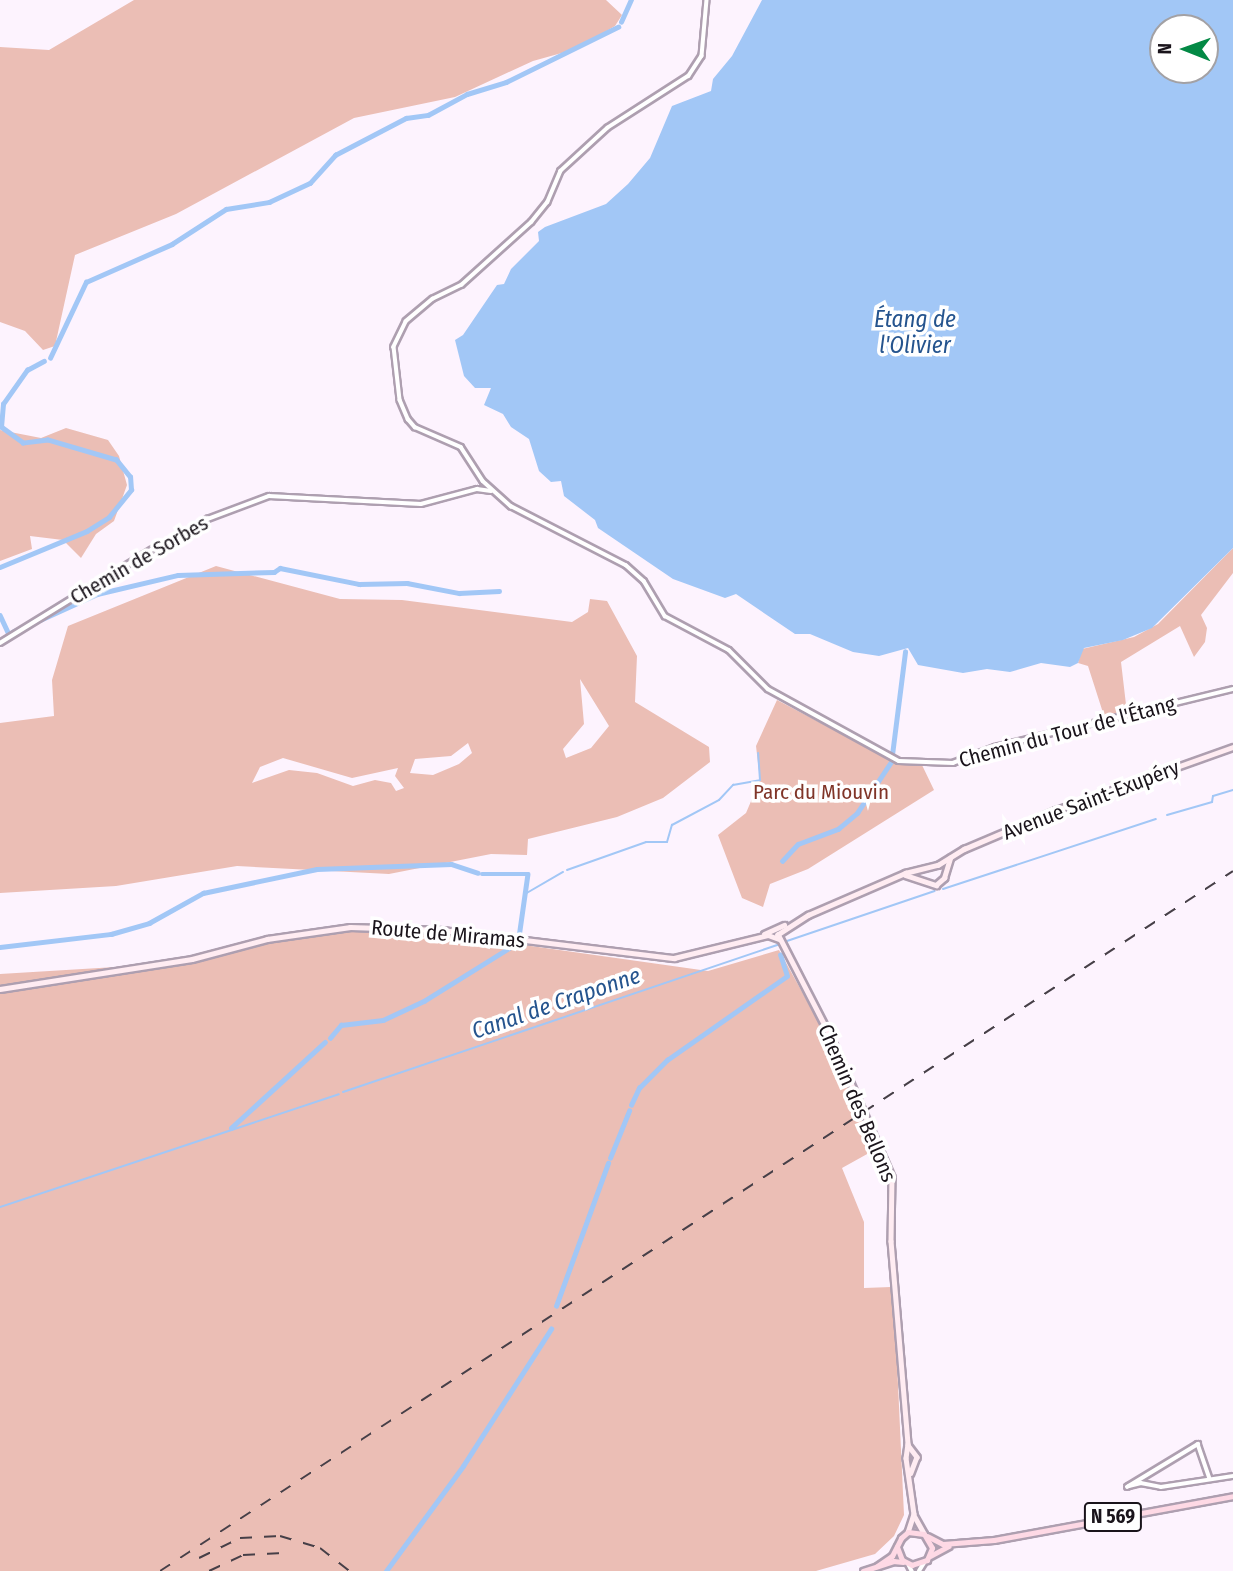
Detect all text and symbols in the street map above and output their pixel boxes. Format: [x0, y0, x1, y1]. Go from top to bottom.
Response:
north arrow [1149, 14, 1219, 84]
text: N [1153, 43, 1176, 55]
water label: Étang de l'Olivier [874, 305, 956, 359]
street label: Chemin de Sorbes [65, 510, 213, 610]
street label: Chemin du Tour de l'Étang [956, 691, 1178, 773]
street label: Avenue Saint-Exupéry [999, 755, 1183, 845]
park label: Parc du Miouvin [753, 779, 889, 805]
street label: Route de Miramas [370, 915, 526, 953]
water label: Canal de Craponne [468, 961, 644, 1045]
street label: Chemin des Bellons [812, 1020, 902, 1186]
road number: N 569 [1083, 1502, 1143, 1532]

